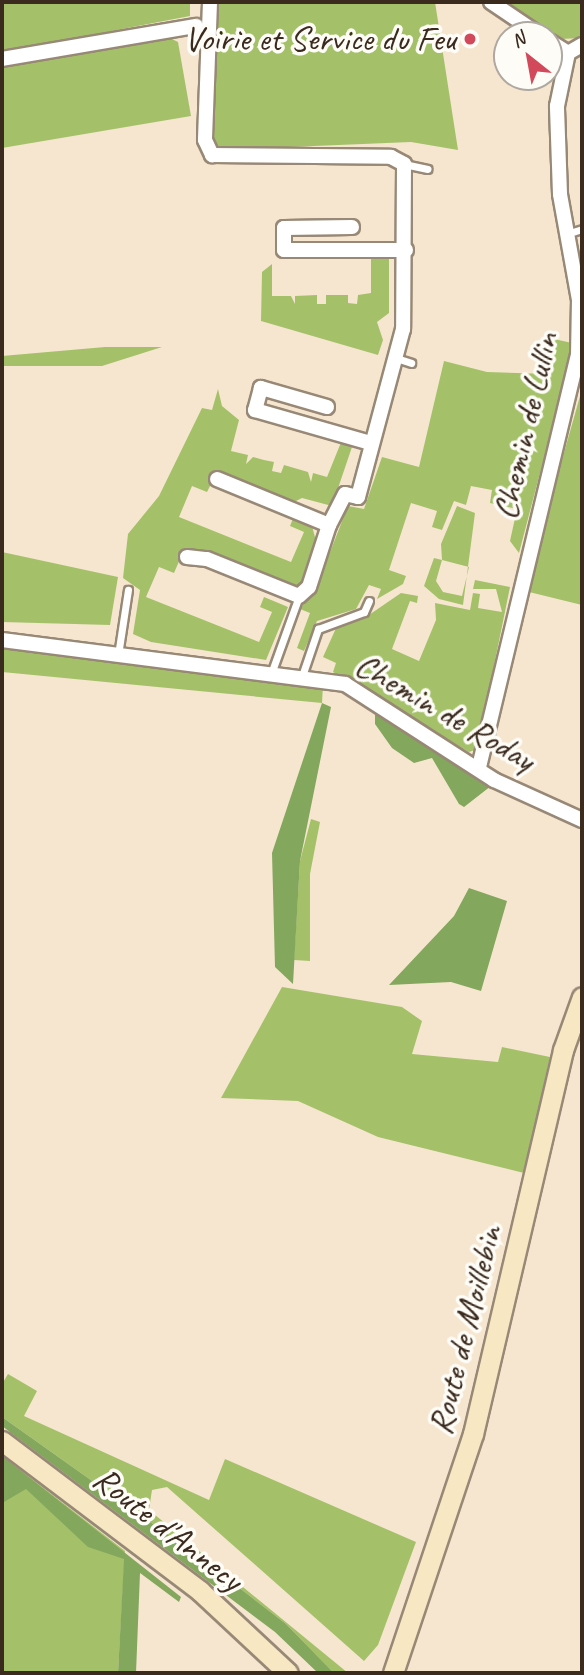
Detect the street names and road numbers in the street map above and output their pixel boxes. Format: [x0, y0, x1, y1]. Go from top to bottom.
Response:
street label: Chemin de Lullin [484, 328, 568, 524]
street label: Chemin de Roday [348, 644, 542, 780]
street label: Route de Moillebin [419, 1221, 511, 1439]
street label: Route d'Annecy [85, 1458, 251, 1600]

